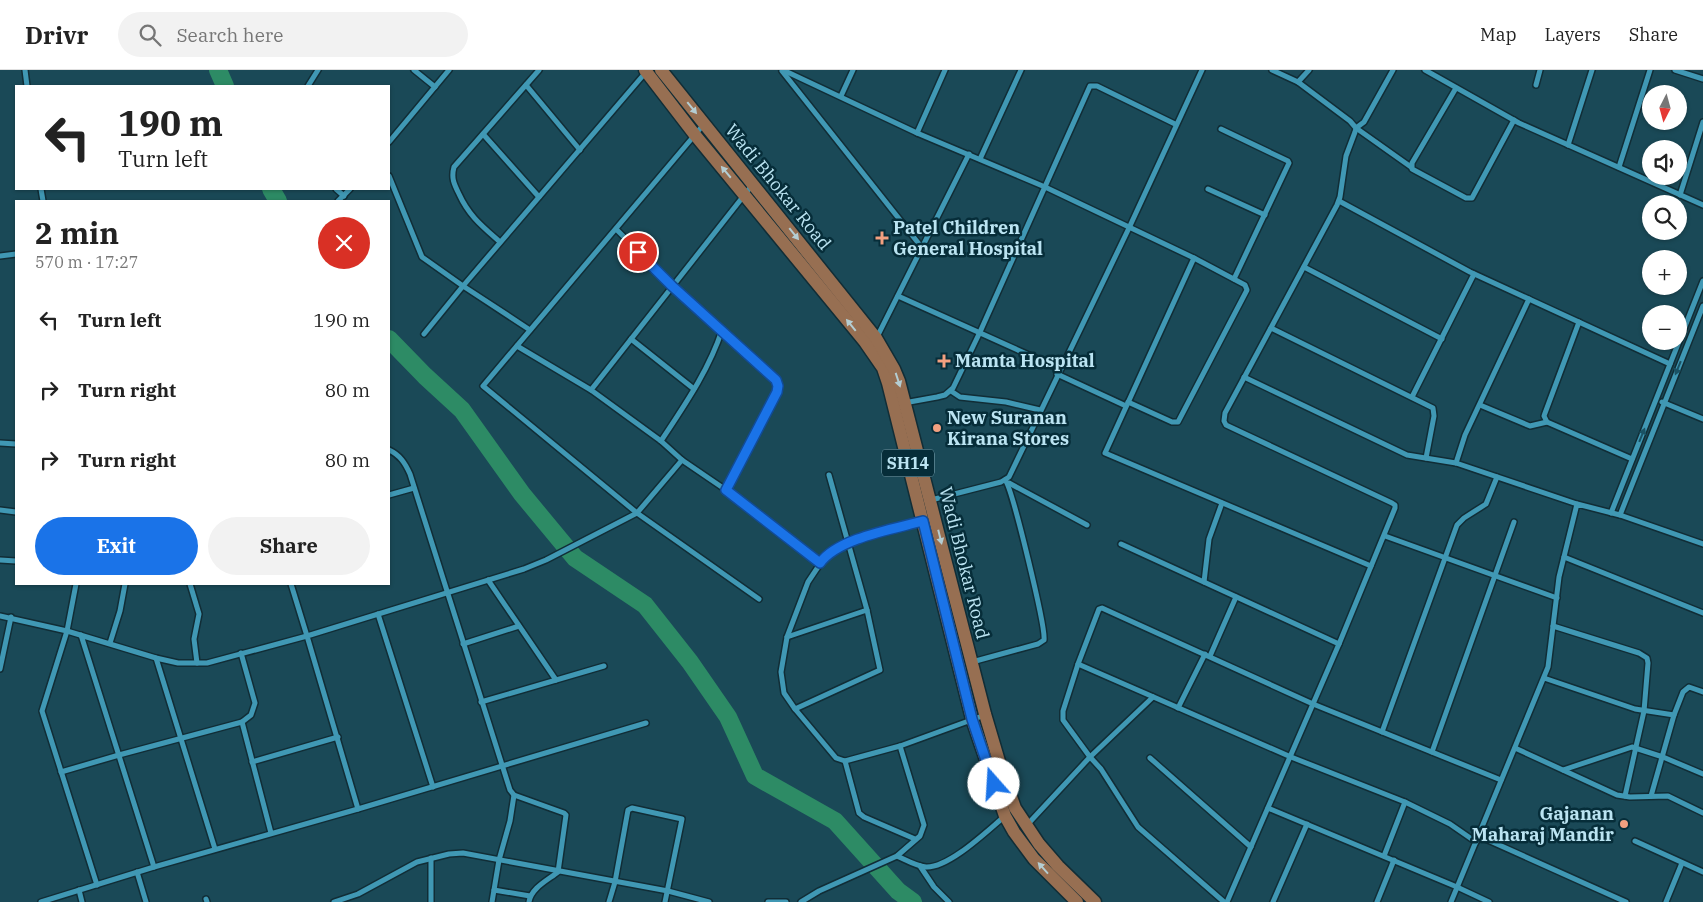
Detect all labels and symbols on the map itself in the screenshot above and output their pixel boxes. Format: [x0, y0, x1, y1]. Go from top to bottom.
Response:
north arrow [1642, 85, 1688, 130]
one-way arrow [686, 101, 697, 114]
street label: Wadi Bhokar Road [720, 119, 836, 255]
one-way arrow [720, 166, 731, 179]
place label: Patel Children General Hospital [893, 216, 1043, 260]
one-way arrow [788, 228, 799, 241]
pin [617, 231, 659, 273]
marker: Patel Children General Hospital [875, 231, 889, 245]
one-way arrow [846, 319, 857, 332]
place label: Mamta Hospital [955, 349, 1095, 372]
marker: Mamta Hospital [937, 354, 951, 368]
one-way arrow [1674, 361, 1682, 376]
one-way arrow [894, 373, 902, 388]
place label: New Suranan Kirana Stores [947, 406, 1069, 450]
marker: New Suranan Kirana Stores [931, 422, 943, 434]
one-way arrow [1638, 427, 1646, 442]
road number: SH14 [882, 449, 934, 476]
street label: Wadi Bhokar Road [934, 484, 995, 641]
one-way arrow [936, 529, 944, 544]
position arrow [967, 757, 1019, 809]
place label: Gajanan Maharaj Mandir [1472, 802, 1614, 846]
marker: Gajanan Maharaj Mandir [1618, 818, 1630, 830]
one-way arrow [1037, 862, 1049, 874]

